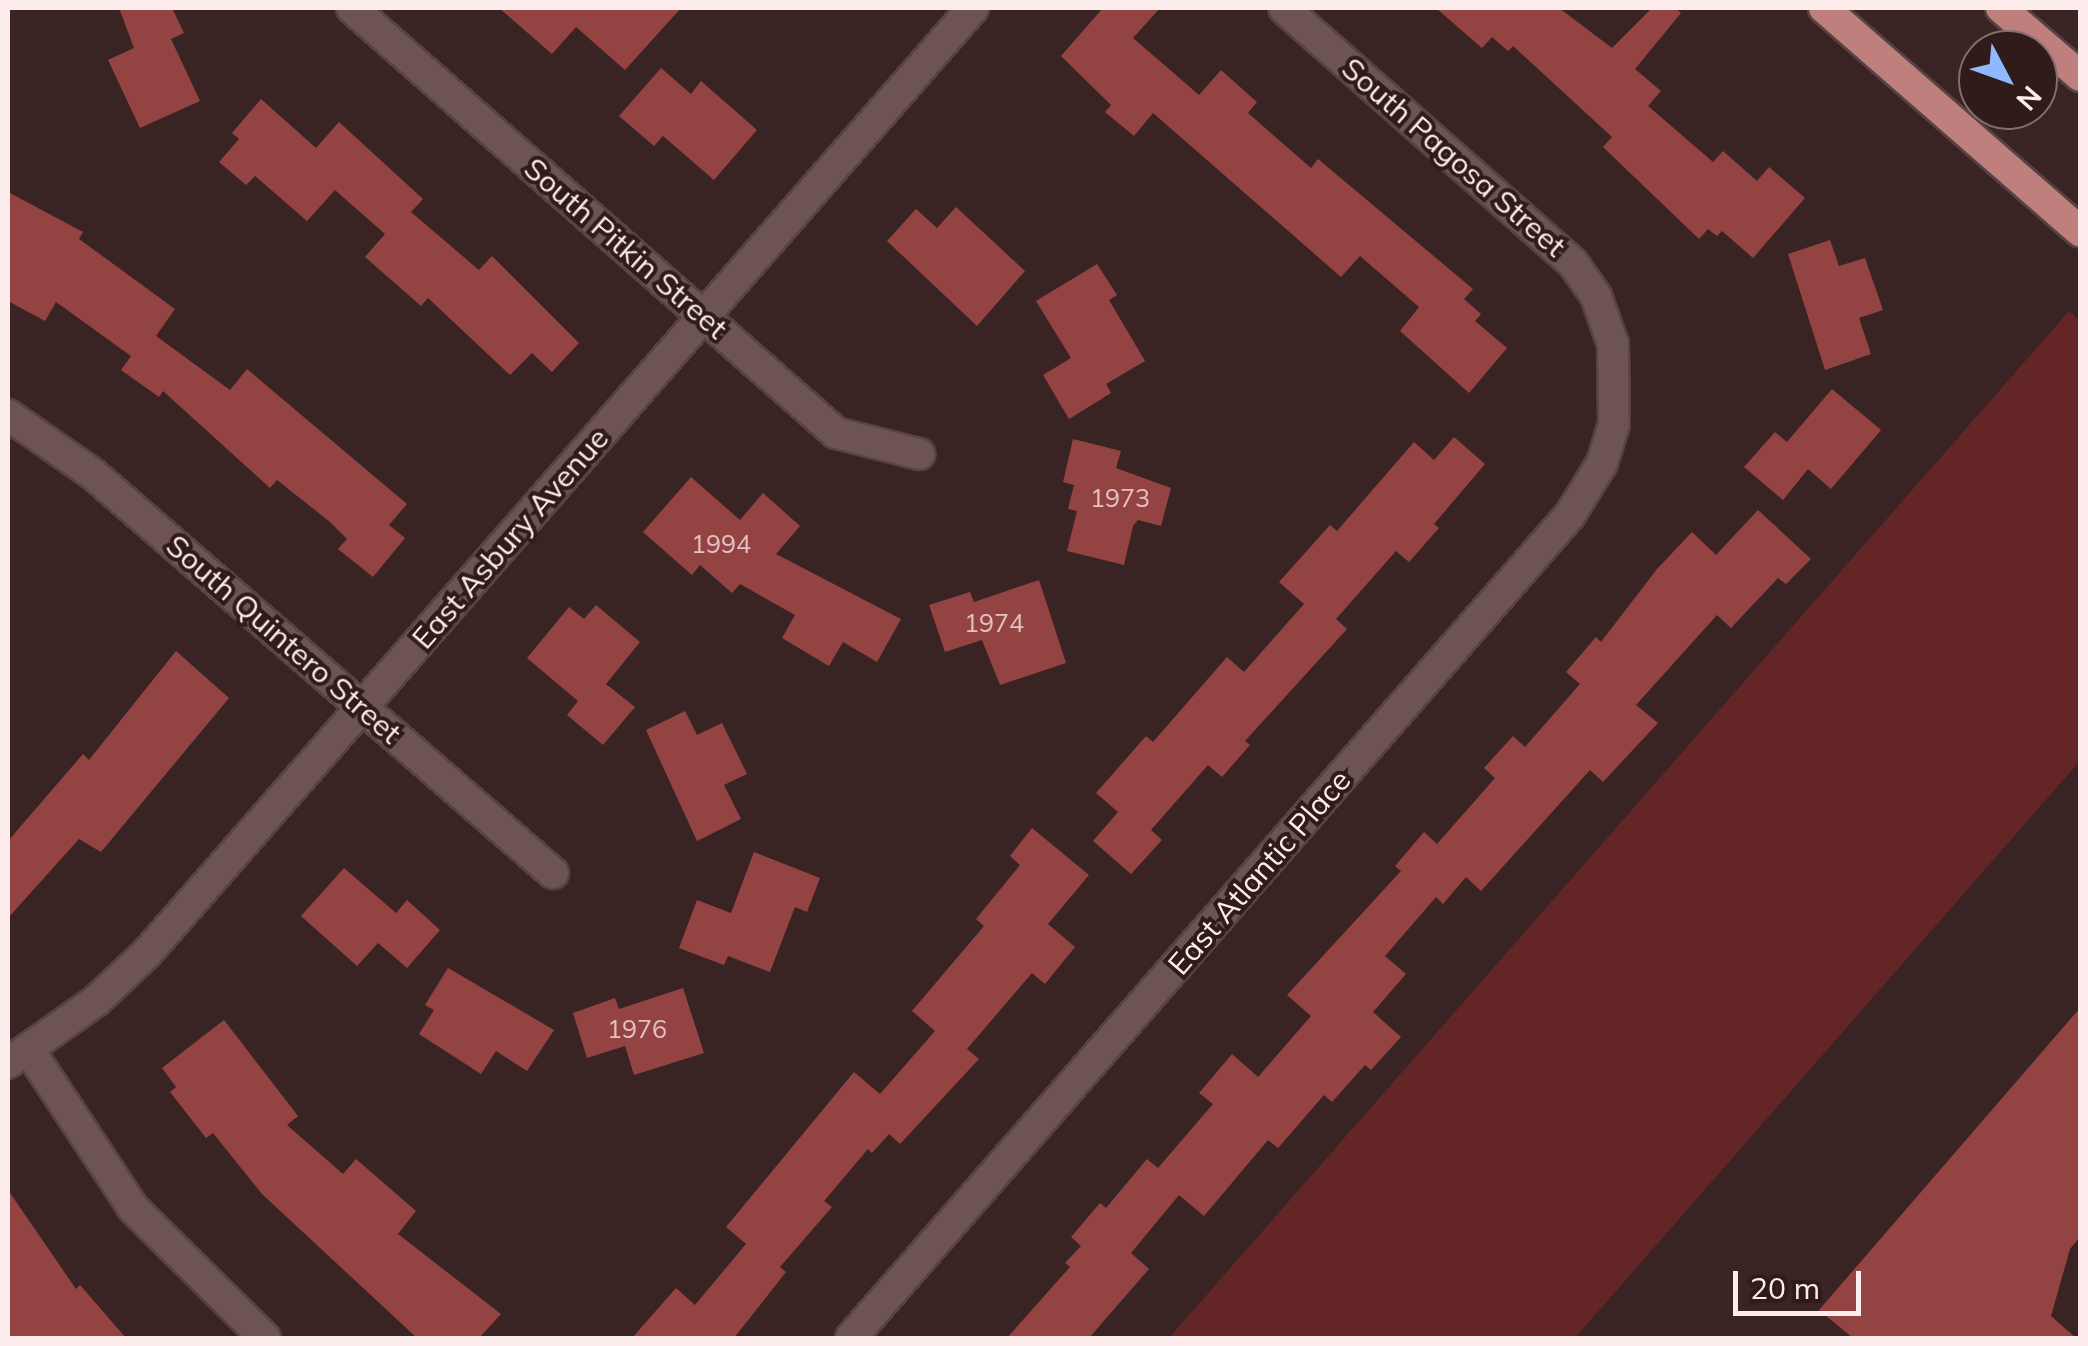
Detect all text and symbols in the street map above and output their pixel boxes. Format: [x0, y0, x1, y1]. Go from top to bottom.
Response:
north arrow [1958, 30, 2058, 130]
street label: South Pagosa Street [1335, 50, 1573, 264]
text: N [2009, 79, 2050, 118]
street label: South Pitkin Street [517, 150, 735, 346]
street label: East Asbury Avenue [404, 420, 616, 656]
house number: 1973 [1090, 483, 1150, 513]
street label: South Quintero Street [159, 527, 409, 751]
house number: 1994 [691, 529, 751, 559]
house number: 1974 [964, 608, 1024, 638]
street label: East Atlantic Place [1160, 762, 1358, 982]
house number: 1976 [607, 1014, 667, 1044]
scale bar [1738, 1251, 1866, 1313]
text: 20 m [1750, 1269, 1820, 1307]

